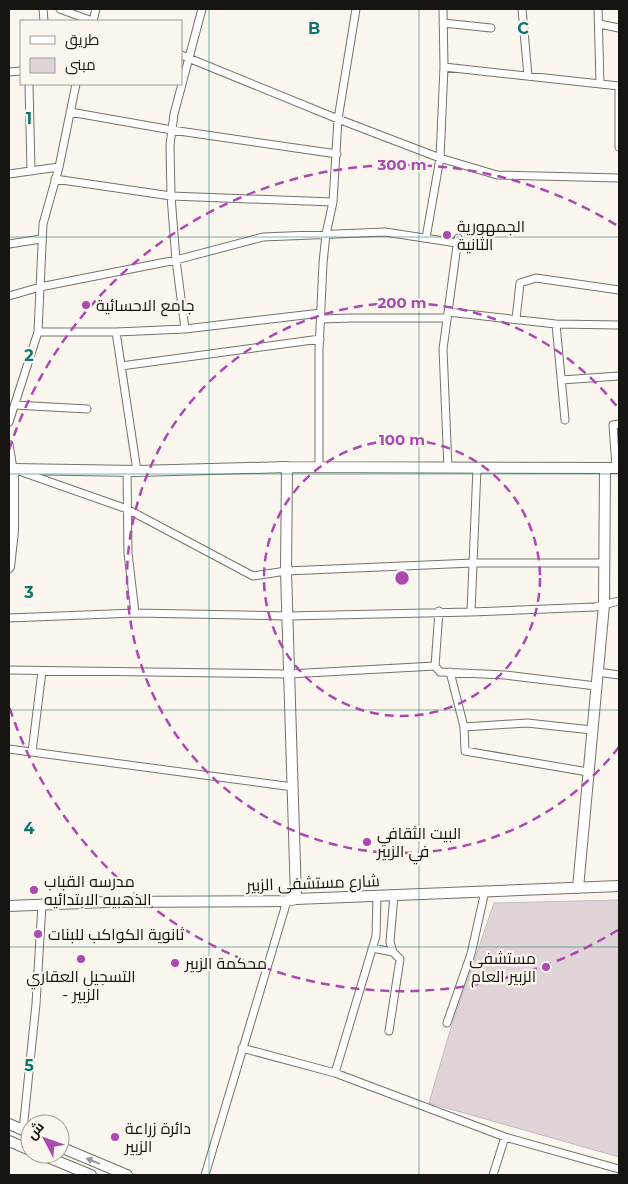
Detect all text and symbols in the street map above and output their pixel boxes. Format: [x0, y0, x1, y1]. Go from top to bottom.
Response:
text: B [308, 19, 320, 38]
text: C [517, 19, 529, 38]
legend [20, 20, 182, 85]
text: طريق [65, 30, 99, 50]
text: مبنى [65, 55, 96, 75]
text: 1 [26, 109, 32, 128]
text: 300 m [376, 155, 427, 174]
place label: الجمهورية الثانية [457, 217, 525, 254]
marker: الجمهورية الثانية [441, 229, 453, 241]
text: 200 m [377, 293, 427, 312]
place label: جامع الاحسائية [96, 296, 194, 317]
marker: جامع الاحسائية [80, 299, 92, 311]
text: 2 [24, 346, 34, 365]
text: 100 m [379, 430, 425, 449]
centre of rings [393, 569, 411, 587]
text: 3 [23, 583, 34, 602]
text: 4 [23, 819, 35, 838]
place label: البيت الثقافي في الزبير [376, 824, 461, 865]
marker: البيت الثقافي في الزبير [361, 836, 373, 848]
street label: شارع مستشفى الزبير [245, 871, 380, 897]
place label: مدرسه القباب الذهبيه الابتدائيه [44, 872, 152, 909]
marker: مدرسه القباب الذهبيه الابتدائيه [28, 884, 40, 896]
place label: ثانوية الكواكب للبنات [48, 925, 185, 944]
marker: ثانوية الكواكب للبنات [32, 928, 44, 940]
place label: مستشفى الزبير العام [469, 949, 536, 988]
marker: التسجيل العقاري - الزبير [75, 953, 87, 965]
place label: محكمة الزبير [184, 954, 267, 973]
marker: محكمة الزبير [169, 957, 181, 969]
marker: مستشفى الزبير العام [540, 961, 552, 973]
place label: التسجيل العقاري - الزبير [26, 967, 136, 1004]
text: 5 [24, 1056, 34, 1075]
north arrow [20, 1114, 70, 1164]
text: ش [23, 1118, 48, 1143]
place label: دائرة زراعة الزبير [124, 1119, 191, 1156]
marker: دائرة زراعة الزبير [109, 1131, 121, 1143]
one-way arrow [86, 1157, 101, 1165]

